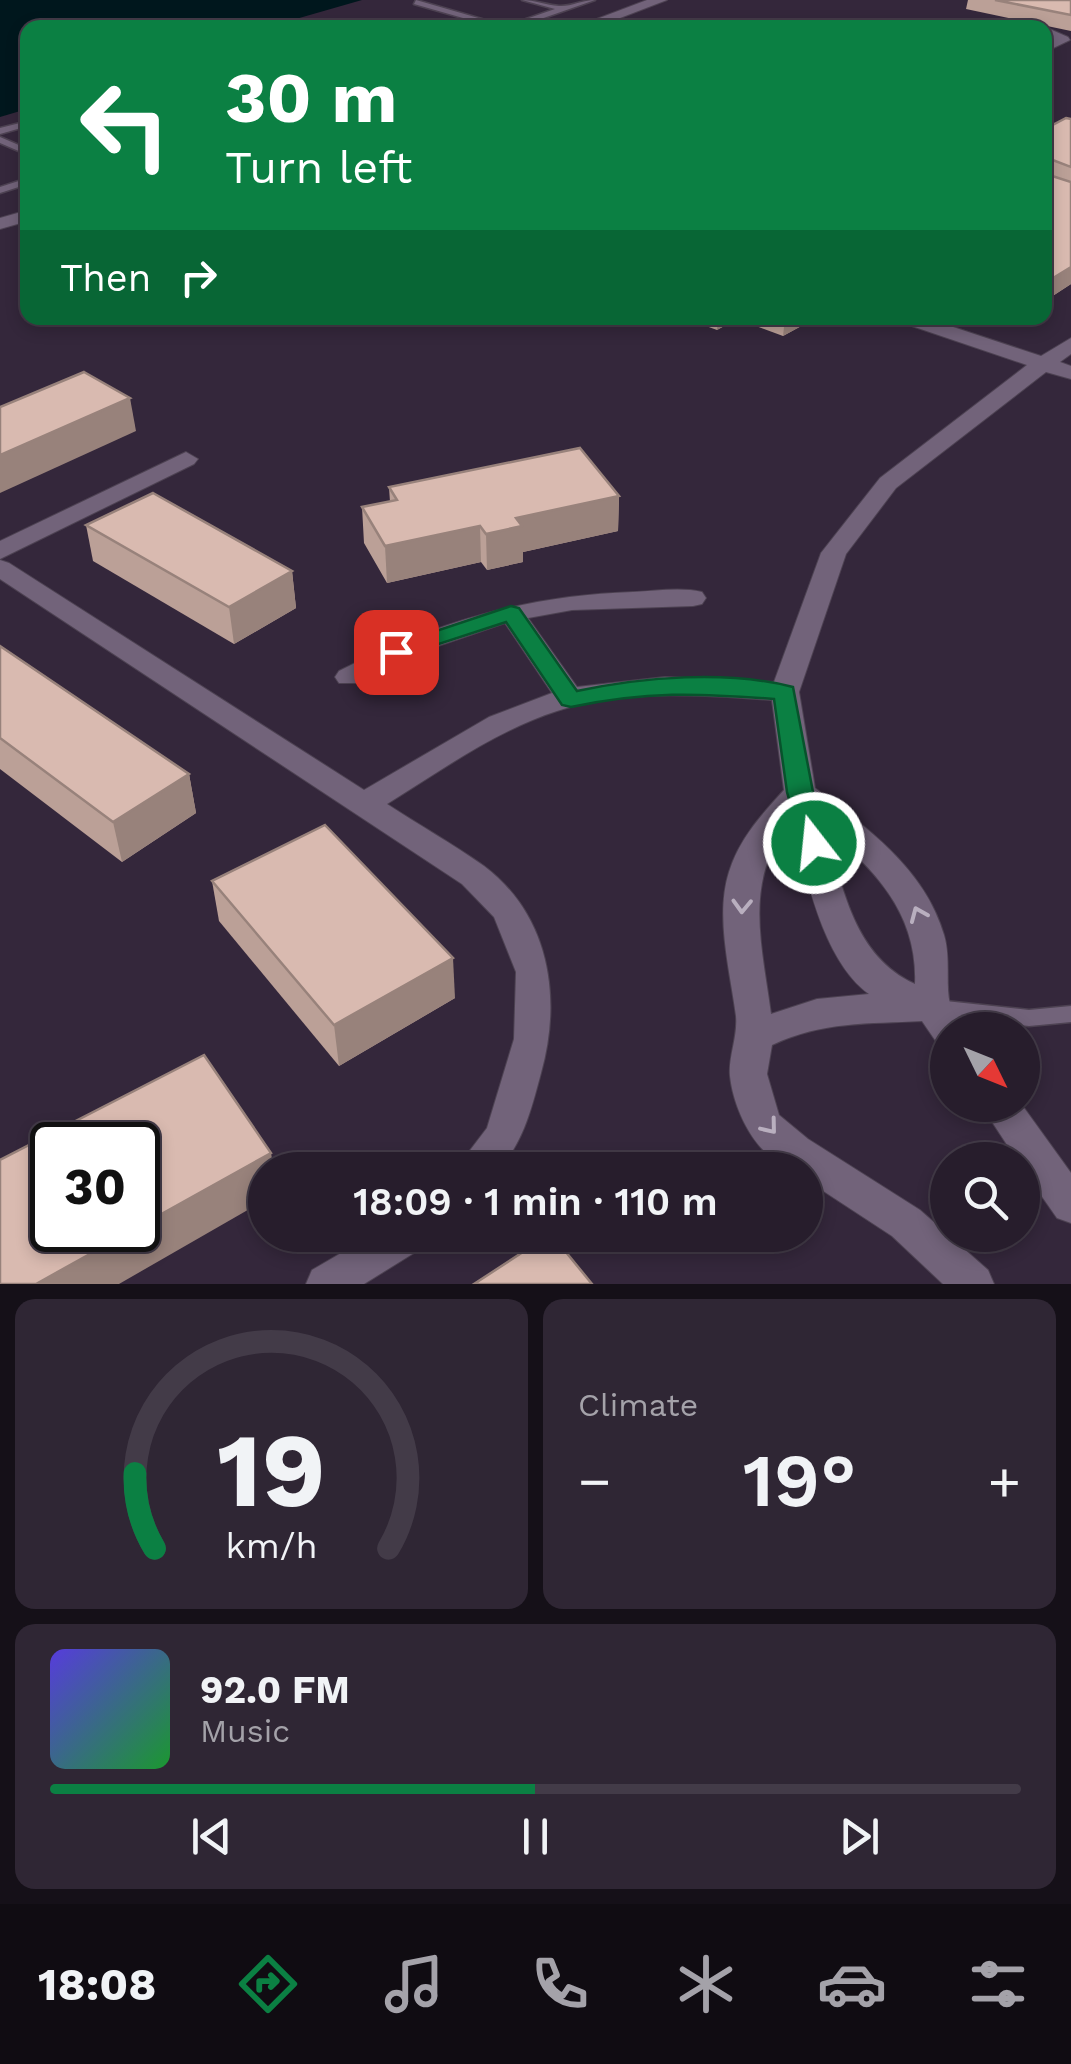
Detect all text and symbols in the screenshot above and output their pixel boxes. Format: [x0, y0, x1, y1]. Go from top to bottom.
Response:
text: 30 m [225, 57, 397, 139]
icon: left [60, 60, 190, 190]
text: Turn left [225, 141, 412, 194]
icon: right [171, 250, 226, 305]
text: Then [60, 256, 151, 300]
pin [354, 610, 439, 695]
icon: arrive [369, 625, 424, 680]
position arrow [762, 791, 866, 895]
one-way arrow [732, 898, 753, 914]
one-way arrow [910, 906, 930, 924]
north arrow [930, 1012, 1040, 1122]
map controls [930, 1012, 1040, 1252]
one-way arrow [759, 1116, 776, 1134]
speed limit sign: 30 [30, 1122, 160, 1252]
button: search [930, 1142, 1040, 1252]
text: 18:09 · 1 min · 110 m [353, 1180, 718, 1224]
text: Climate [578, 1386, 698, 1424]
text: 19 [217, 1409, 326, 1531]
text: 19° [743, 1436, 856, 1524]
text: − [578, 1449, 611, 1513]
text: + [988, 1449, 1021, 1513]
text: km/h [225, 1525, 318, 1567]
text: 92.0 FM [200, 1668, 350, 1712]
text: Music [200, 1712, 290, 1750]
icon: previous [184, 1809, 239, 1864]
icon: pause [508, 1809, 563, 1864]
icon: next [832, 1809, 887, 1864]
icon: directions [233, 1949, 303, 2019]
icon: music [379, 1949, 449, 2019]
icon: phone [525, 1949, 595, 2019]
icon: climate [671, 1949, 741, 2019]
icon: car [817, 1949, 887, 2019]
icon: filters [963, 1949, 1033, 2019]
text: 18:08 [38, 1958, 156, 2011]

